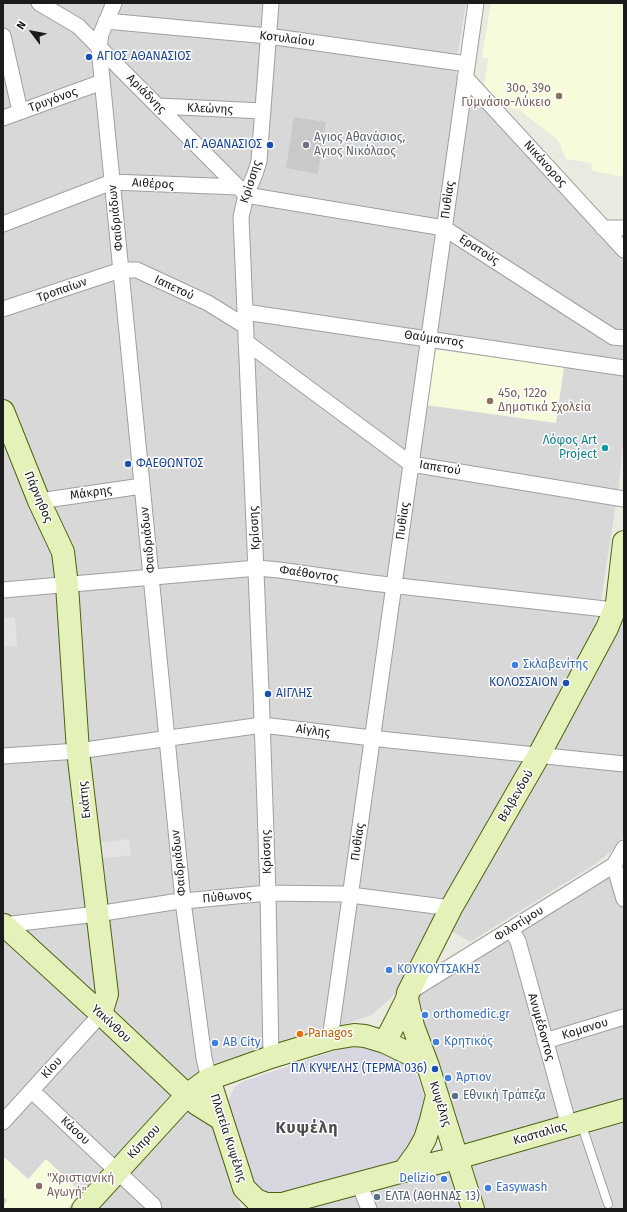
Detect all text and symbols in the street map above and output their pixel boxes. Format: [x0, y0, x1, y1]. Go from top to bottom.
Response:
north arrow [12, 12, 52, 52]
text: N [14, 19, 29, 32]
street label: Κοτυλαίου [258, 28, 316, 50]
place label: ΑΓΙΟΣ ΑΘΑΝΑΣΙΟΣ [97, 50, 191, 64]
marker: ΑΓΙΟΣ ΑΘΑΝΑΣΙΟΣ [84, 52, 94, 62]
street label: Αριάδνης [123, 71, 169, 117]
place label: 30ο, 39ο Γυμνάσιο-Λύκειο [461, 82, 551, 110]
street label: Τρυγόνος [27, 85, 79, 115]
marker: 30ο, 39ο Γυμνάσιο-Λύκειο [554, 91, 564, 101]
street label: Κλεώνης [187, 101, 233, 117]
place label: Αγιος Αθανάσιος, Αγιος Νικόλαος [314, 131, 405, 159]
place label: ΑΓ. ΑΘΑΝΑΣΙΟΣ [184, 138, 262, 152]
street label: Νικάνορος [520, 138, 570, 190]
marker: ΑΓ. ΑΘΑΝΑΣΙΟΣ [265, 140, 275, 150]
marker: Αγιος Αθανάσιος, Αγιος Νικόλαος [301, 140, 311, 150]
street label: Κρίσσης [237, 159, 265, 205]
street label: Αιθέρος [131, 176, 175, 192]
street label: Πυθίας [438, 180, 458, 220]
street label: Φαιδριάδων [105, 184, 127, 252]
street label: Ερατούς [456, 232, 502, 268]
street label: Ιαπετού [152, 273, 196, 303]
street label: Τροπαίων [35, 275, 89, 305]
street label: Θαύμαντος [403, 328, 465, 350]
place label: 45ο, 122ο Δημοτικά Σχολεία [498, 387, 591, 415]
marker: 45ο, 122ο Δημοτικά Σχολεία [485, 396, 495, 406]
place label: Λόφος Art Project [543, 434, 597, 462]
marker: Λόφος Art Project [600, 443, 610, 453]
place label: ΦΑΕΘΩΝΤΟΣ [136, 457, 203, 471]
street label: Ιαπετού [418, 458, 462, 478]
marker: ΦΑΕΘΩΝΤΟΣ [123, 459, 133, 469]
street label: Πάρνηθος [21, 469, 55, 525]
street label: Μάκρης [69, 483, 113, 503]
street label: Πυθίας [393, 501, 413, 541]
street label: Φαιδριάδων [137, 506, 159, 574]
street label: Κρίσσης [247, 506, 263, 550]
street label: Φαέθοντος [278, 563, 340, 585]
place label: Σκλαβενίτης [523, 658, 588, 672]
marker: Σκλαβενίτης [510, 660, 520, 670]
place label: ΚΟΛΟΣΣΑΙΟΝ [489, 676, 558, 690]
marker: ΚΟΛΟΣΣΑΙΟΝ [561, 678, 571, 688]
place label: ΑΙΓΛΗΣ [276, 687, 312, 701]
marker: ΑΙΓΛΗΣ [263, 689, 273, 699]
street label: Αίγλης [295, 722, 331, 740]
street label: Βελβενδού [495, 767, 537, 825]
street label: Εκάτης [76, 781, 94, 819]
street label: Πυθίας [348, 822, 368, 862]
street label: Φαιδριάδων [168, 829, 190, 897]
street label: Κρίσσης [259, 830, 275, 874]
street label: Πύθωνος [202, 888, 252, 906]
street label: Φιλοτίμου [492, 903, 546, 945]
place label: ΚΟΥΚΟΥΤΣΑΚΗΣ [397, 963, 480, 977]
marker: ΚΟΥΚΟΥΤΣΑΚΗΣ [384, 965, 394, 975]
street label: Ανυμέδοντος [525, 992, 557, 1062]
street label: Υακίνθου [88, 1002, 134, 1046]
place label: orthomedic.gr [433, 1008, 510, 1022]
marker: orthomedic.gr [420, 1010, 430, 1020]
street label: Κομανου [560, 1015, 610, 1043]
place label: Panagos [308, 1027, 353, 1041]
marker: Panagos [295, 1029, 305, 1039]
place label: Κρητικός [444, 1035, 493, 1049]
place label: AB City [223, 1036, 261, 1050]
marker: Κρητικός [431, 1037, 441, 1047]
marker: AB City [210, 1038, 220, 1048]
street label: Κίου [39, 1054, 65, 1082]
place label: ΠΛ ΚΥΨΕΛΗΣ (ΤΕΡΜΑ 036) [291, 1062, 427, 1076]
marker: ΠΛ ΚΥΨΕΛΗΣ (ΤΕΡΜΑ 036) [430, 1064, 440, 1074]
place label: Άρτιον [456, 1071, 491, 1085]
marker: Άρτιον [443, 1073, 453, 1083]
street label: Κυψέλης [426, 1079, 454, 1129]
place label: Εθνική Τράπεζα [463, 1089, 546, 1103]
marker: Εθνική Τράπεζα [450, 1091, 460, 1101]
street label: Πλατεία Κυψέλης [207, 1092, 249, 1184]
street label: Κάσου [57, 1114, 93, 1148]
district label: Κυψέλη [276, 1119, 338, 1139]
street label: Κασταλίας [512, 1120, 568, 1148]
street label: Κύπρου [125, 1122, 163, 1162]
place label: "Χριστιανική Αγωγή" [47, 1172, 114, 1200]
place label: Delizio [399, 1172, 436, 1186]
marker: Delizio [439, 1174, 449, 1184]
marker: "Χριστιανική Αγωγή" [34, 1181, 44, 1191]
place label: Easywash [496, 1181, 547, 1195]
marker: Easywash [483, 1183, 493, 1193]
place label: ΕΛΤΑ (ΑΘΗΝΑΣ 13) [385, 1190, 480, 1204]
marker: ΕΛΤΑ (ΑΘΗΝΑΣ 13) [372, 1192, 382, 1202]

